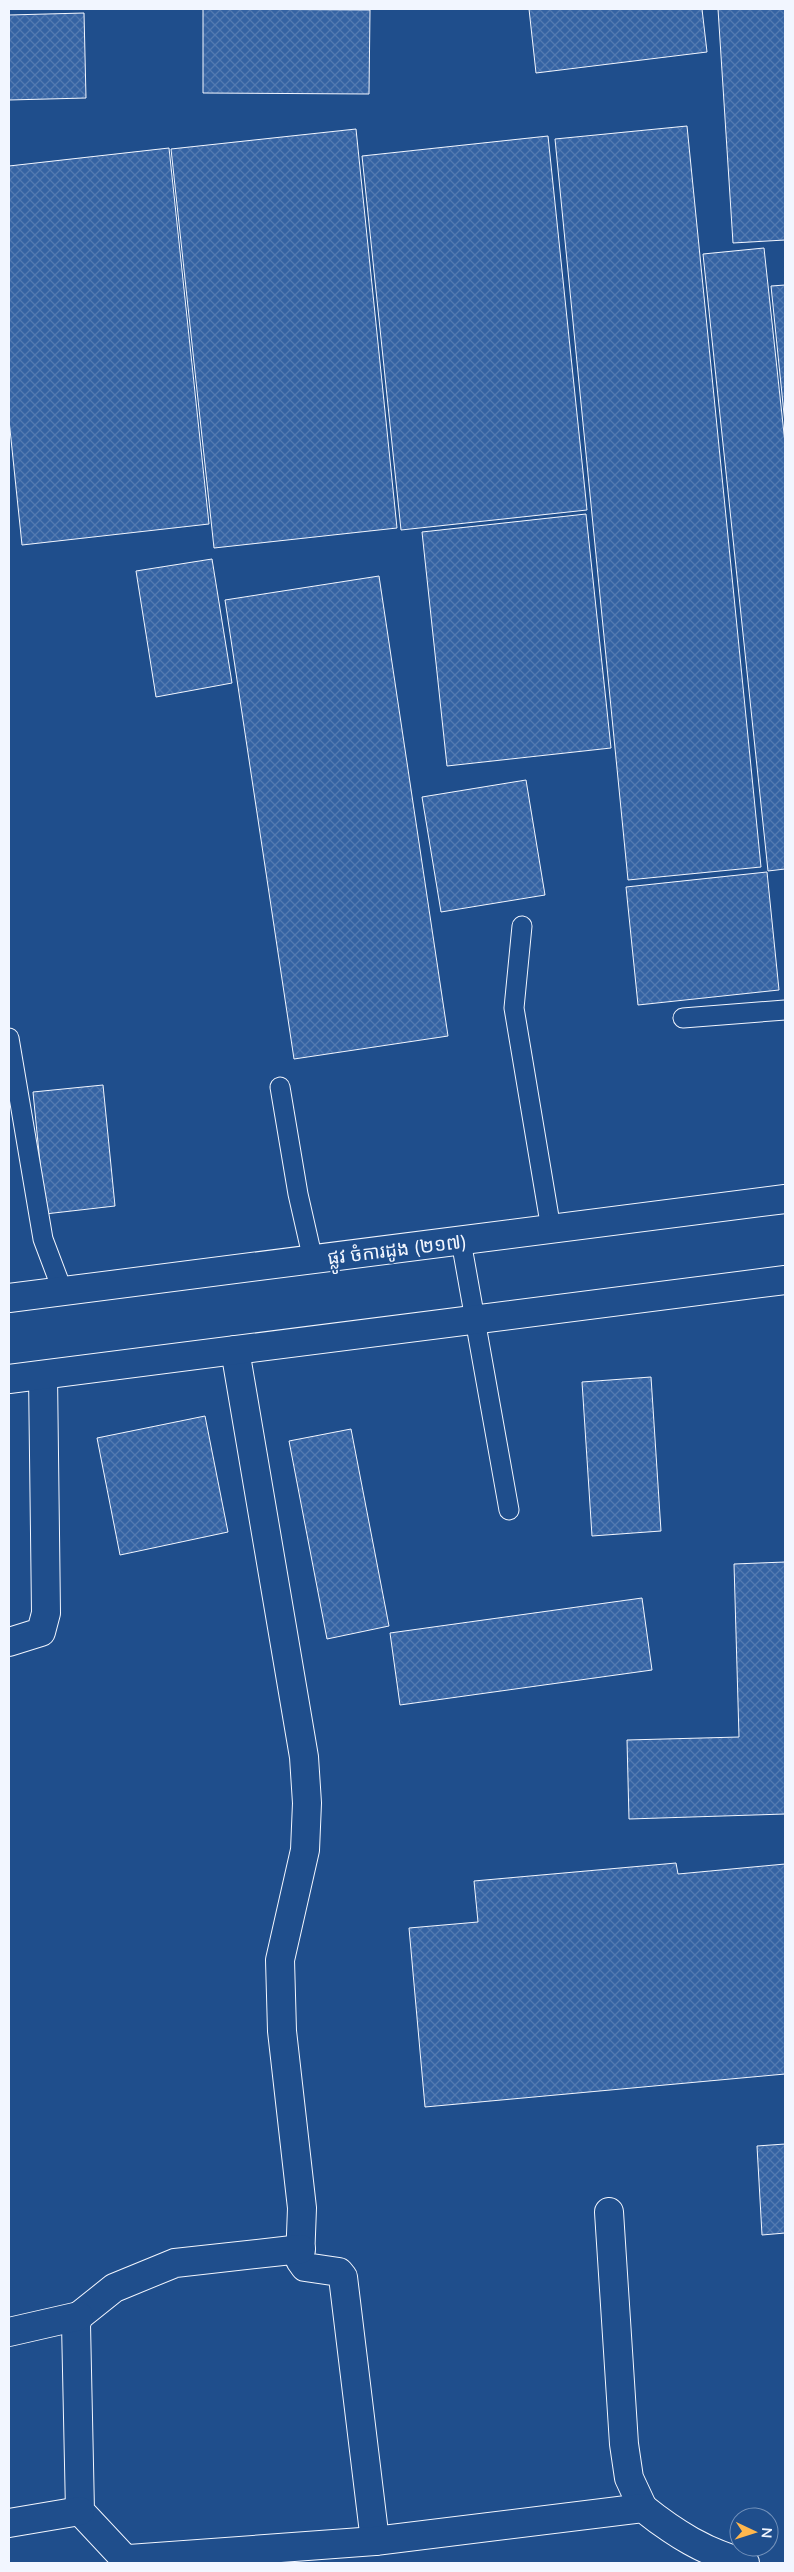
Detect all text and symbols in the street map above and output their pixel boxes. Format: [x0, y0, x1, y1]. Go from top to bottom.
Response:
street label: ផ្លូវ ចំការដូង (២១៧) [326, 1229, 469, 1275]
north arrow [729, 2507, 779, 2557]
text: N [758, 2527, 776, 2539]

